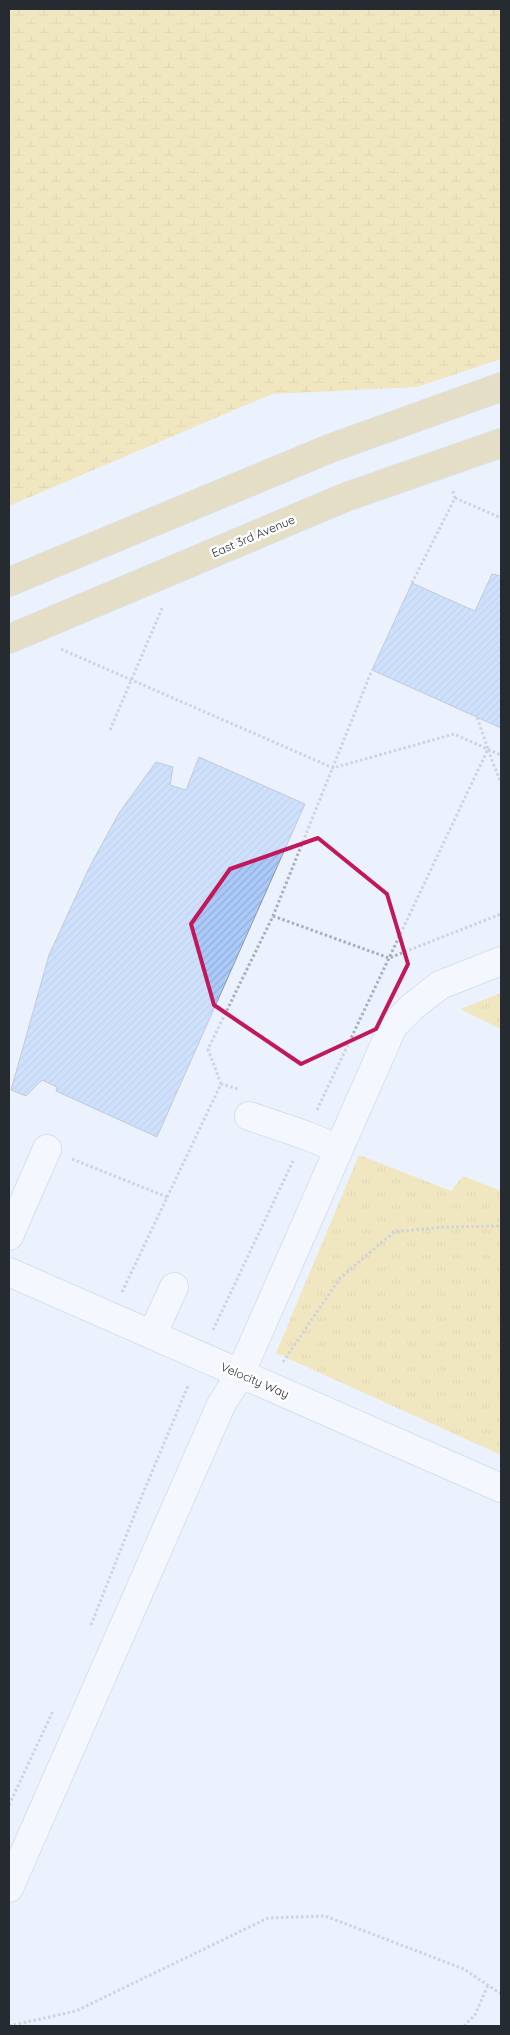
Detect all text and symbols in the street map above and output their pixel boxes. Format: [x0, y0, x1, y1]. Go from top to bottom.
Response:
street label: East 3rd Avenue [209, 512, 297, 560]
street label: Velocity Way [219, 1359, 291, 1401]

